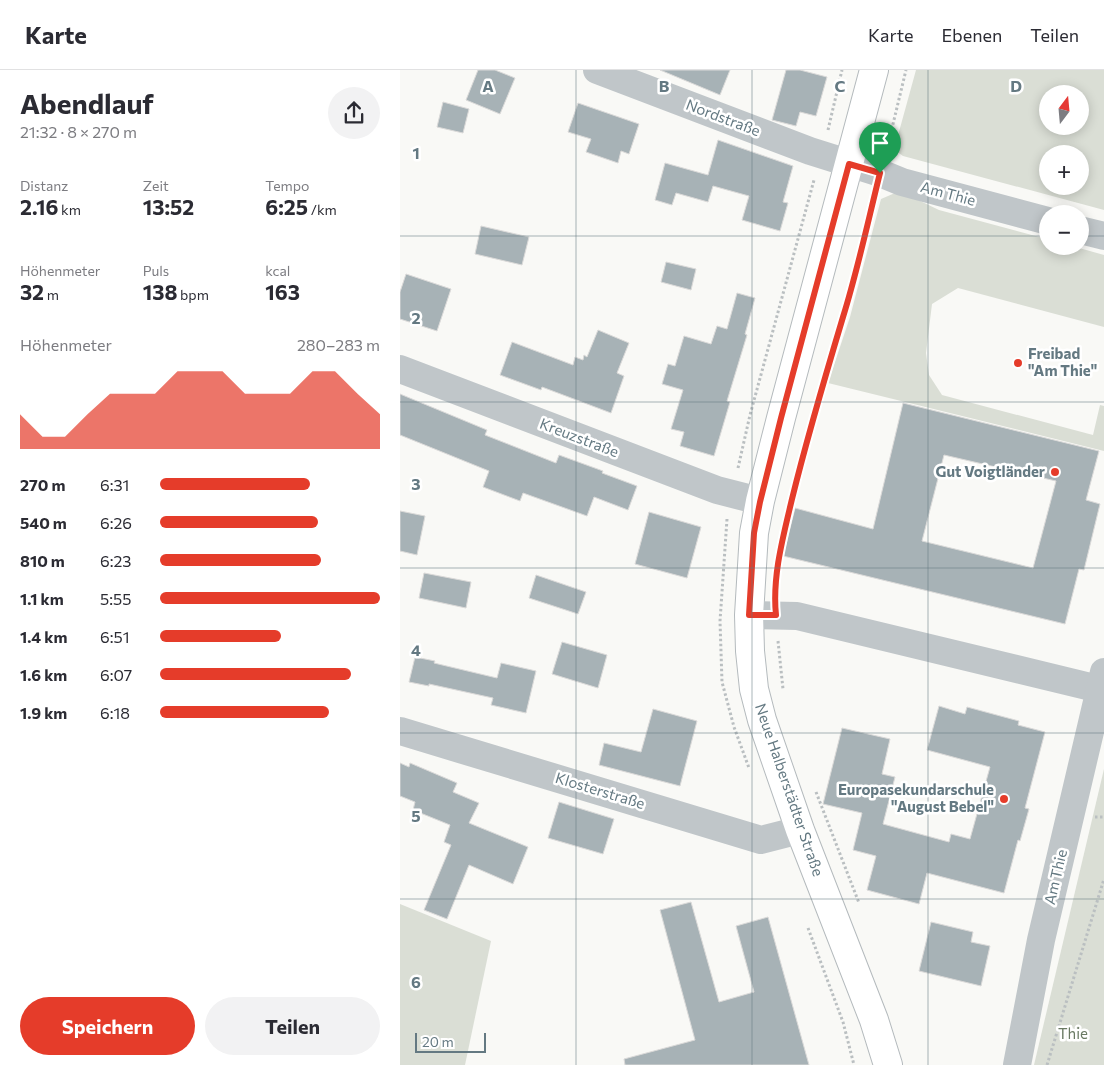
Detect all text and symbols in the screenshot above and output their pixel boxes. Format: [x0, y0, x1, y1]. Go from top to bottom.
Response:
text: Karte [25, 20, 87, 49]
text: Karte [868, 24, 913, 46]
text: Ebenen [941, 24, 1002, 46]
text: Teilen [1030, 24, 1079, 46]
text: A [482, 76, 494, 95]
text: B [659, 76, 670, 95]
text: C [835, 76, 846, 95]
text: D [1010, 76, 1022, 95]
north arrow [1039, 85, 1089, 135]
map controls [1039, 85, 1089, 255]
text: Abendlauf [20, 86, 154, 120]
button: share [328, 87, 380, 139]
street label: Nordstraße [684, 95, 763, 140]
text: 21:32 · 8 × 270 m [20, 122, 137, 141]
pin [859, 122, 901, 173]
icon: arrive [866, 129, 894, 157]
text: 1 [412, 143, 420, 162]
button: + [1039, 145, 1089, 195]
text: Distanz [20, 177, 68, 194]
text: Zeit [143, 177, 169, 194]
text: Tempo [265, 177, 309, 194]
street label: Am Thie [919, 177, 978, 209]
text: 2.16 [20, 194, 58, 219]
text: 13:52 [143, 194, 194, 219]
text: 6:25 [265, 194, 308, 219]
text: km [58, 201, 81, 218]
text: /km [308, 201, 337, 218]
button: − [1039, 205, 1089, 255]
text: Höhenmeter [20, 262, 100, 279]
text: Puls [143, 262, 169, 279]
text: kcal [265, 262, 290, 279]
text: 32 [20, 279, 44, 304]
text: 138 [143, 279, 177, 304]
text: 163 [265, 279, 300, 304]
text: m [44, 286, 59, 303]
text: bpm [177, 286, 209, 303]
text: 2 [411, 308, 421, 327]
text: Höhenmeter [20, 335, 112, 354]
text: 280–283 m [297, 335, 380, 354]
place label: Freibad "Am Thie" [1028, 344, 1097, 379]
marker: Freibad "Am Thie" [1012, 357, 1024, 369]
street label: Kreuzstraße [537, 414, 621, 460]
place label: Gut Voigtländer [936, 462, 1045, 480]
marker: Gut Voigtländer [1049, 466, 1061, 478]
text: 3 [411, 474, 421, 493]
text: 270 m [20, 475, 65, 494]
text: 6:31 [100, 475, 129, 494]
text: 540 m [20, 513, 67, 532]
text: 6:26 [100, 513, 132, 532]
text: 810 m [20, 551, 65, 570]
text: 6:23 [100, 551, 132, 570]
text: 1.1 km [20, 589, 64, 608]
text: 5:55 [100, 589, 131, 608]
text: 1.4 km [20, 627, 67, 646]
text: 6:51 [100, 627, 130, 646]
text: 4 [411, 640, 421, 659]
text: 1.6 km [20, 665, 67, 684]
text: 6:07 [100, 665, 132, 684]
street label: Neue Halberstädter Straße [752, 701, 828, 878]
text: 1.9 km [20, 703, 67, 722]
text: 6:18 [100, 703, 130, 722]
street label: Klosterstraße [553, 768, 647, 812]
place label: Europasekundarschule "August Bebel" [838, 780, 994, 815]
marker: Europasekundarschule "August Bebel" [998, 793, 1010, 805]
text: 5 [411, 806, 421, 825]
street label: Am Thie [1040, 847, 1070, 906]
text: 6 [411, 972, 421, 991]
button: Speichern [20, 997, 195, 1055]
button: Teilen [205, 997, 380, 1055]
park label: Thie [1058, 1024, 1088, 1042]
scale bar [415, 1030, 486, 1053]
text: 20 m [422, 1033, 454, 1050]

